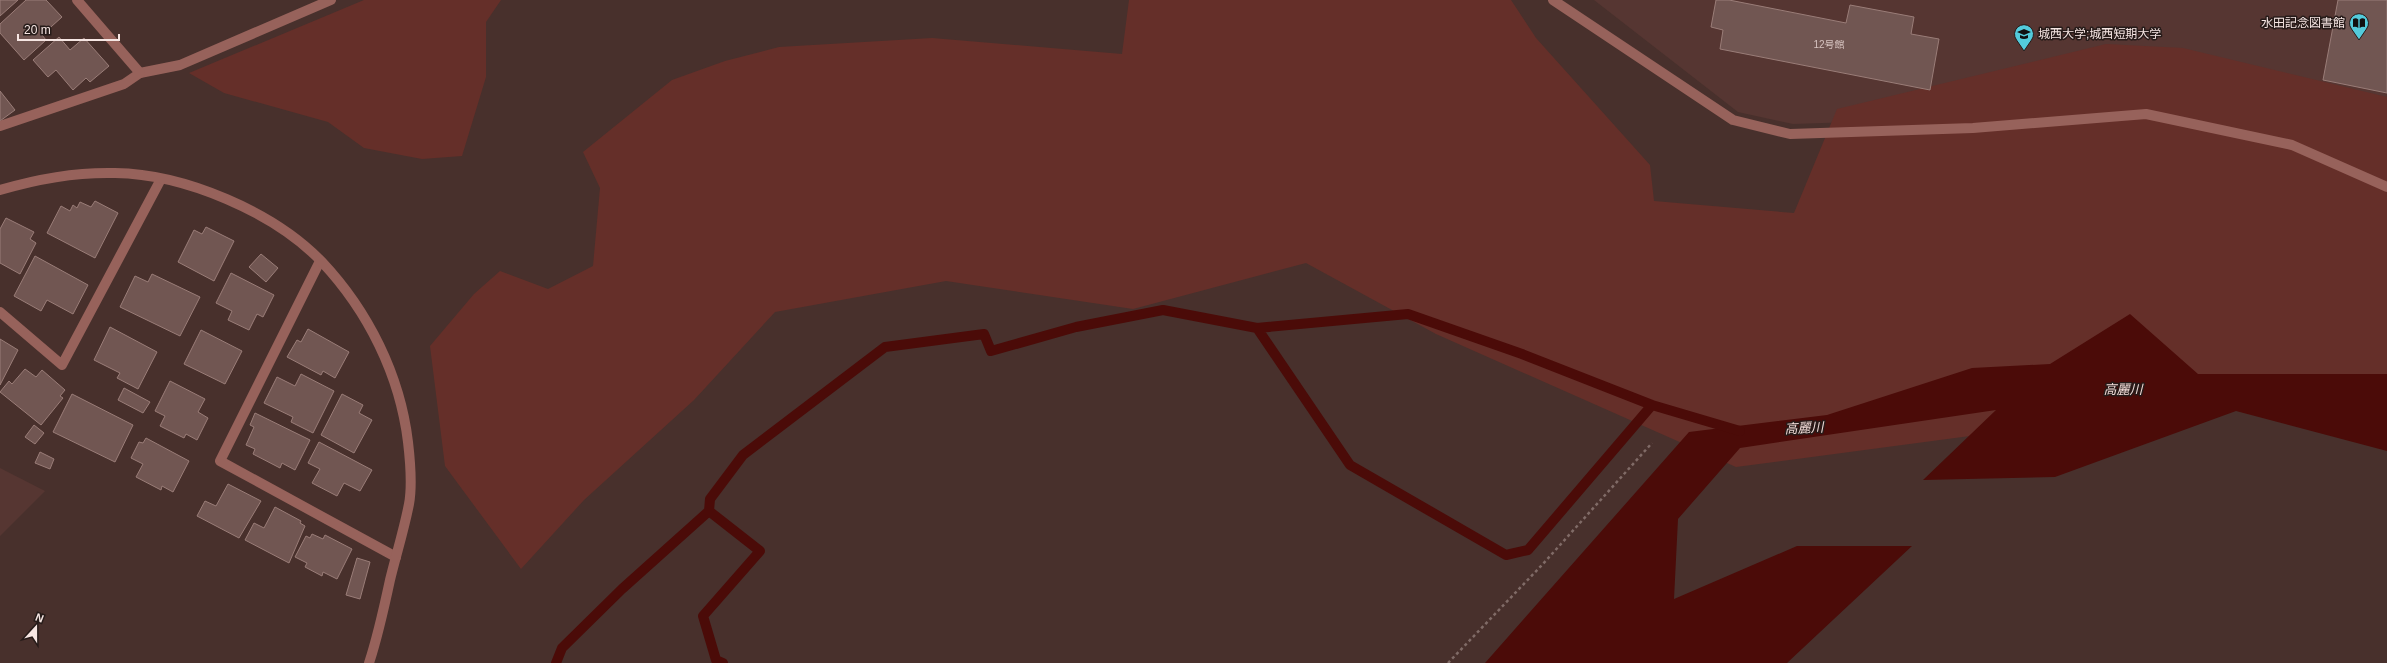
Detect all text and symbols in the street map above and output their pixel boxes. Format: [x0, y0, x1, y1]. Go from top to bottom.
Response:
library icon: 水田記念図書館 [2348, 12, 2370, 40]
scale bar [18, 16, 119, 42]
place label: 水田記念図書館 [2261, 16, 2345, 30]
text: 20 m [24, 23, 51, 37]
school or university icon: 城西大学;城西短期大学 [2013, 23, 2035, 51]
place label: 城西大学;城西短期大学 [2038, 27, 2161, 41]
house number: 12号館 [1813, 39, 1845, 50]
water label: 高麗川 [2103, 382, 2144, 397]
water label: 高麗川 [1784, 419, 1826, 437]
north arrow [16, 607, 56, 647]
text: N [34, 611, 45, 625]

